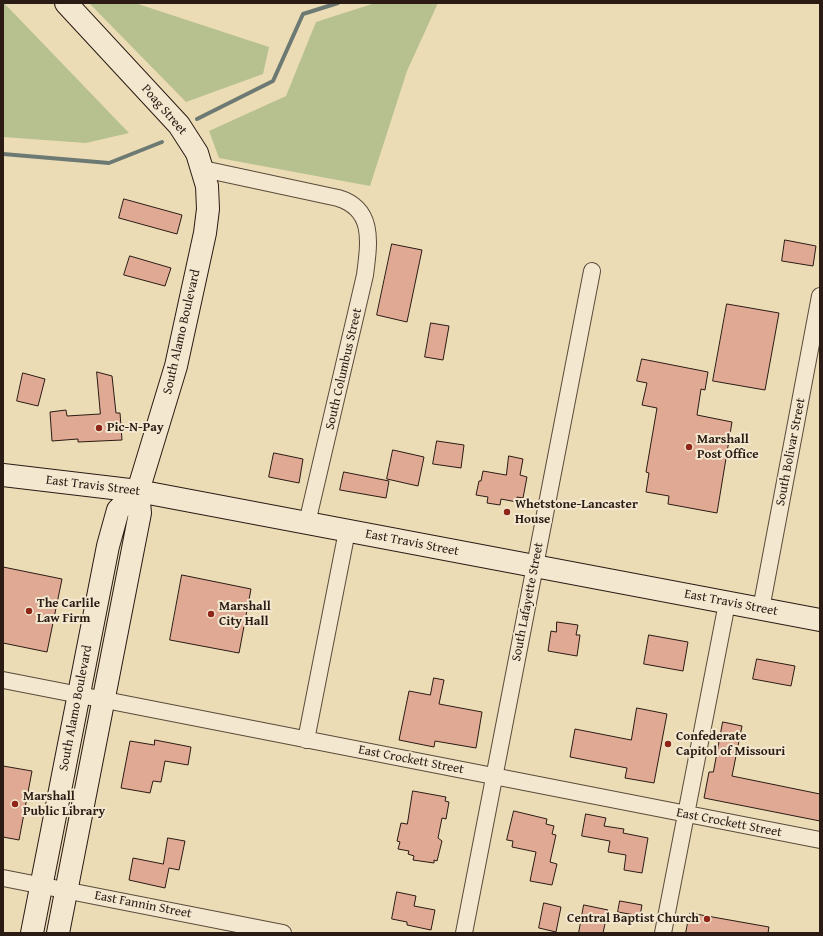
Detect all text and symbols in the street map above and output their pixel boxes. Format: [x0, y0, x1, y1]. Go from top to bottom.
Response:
street label: Poag Street [138, 81, 190, 139]
street label: South Alamo Boulevard [160, 268, 204, 396]
street label: South Columbus Street [322, 307, 366, 431]
street label: South Bolivar Street [773, 397, 809, 507]
place label: Pic-N-Pay [107, 420, 164, 436]
marker: Pic-N-Pay [94, 423, 104, 433]
place label: Marshall Post Office [697, 432, 759, 463]
marker: Marshall Post Office [684, 442, 694, 452]
street label: East Travis Street [45, 472, 141, 500]
place label: Whetstone-Lancaster House [515, 497, 638, 528]
marker: Whetstone-Lancaster House [502, 507, 512, 517]
street label: East Travis Street [364, 526, 460, 560]
street label: South Lafayette Street [509, 541, 547, 663]
street label: East Travis Street [683, 586, 779, 620]
place label: The Carlile Law Firm [37, 596, 100, 627]
place label: Marshall City Hall [219, 599, 271, 630]
marker: The Carlile Law Firm [24, 606, 34, 616]
marker: Marshall City Hall [206, 609, 216, 619]
street label: South Alamo Boulevard [56, 644, 96, 772]
place label: Confederate Capitol of Missouri [676, 729, 785, 760]
marker: Confederate Capitol of Missouri [663, 739, 673, 749]
street label: East Crockett Street [357, 742, 465, 778]
place label: Marshall Public Library [23, 789, 105, 820]
marker: Marshall Public Library [10, 799, 20, 809]
street label: East Crockett Street [675, 805, 783, 841]
street label: East Fannin Street [93, 888, 193, 922]
place label: Central Baptist Church [567, 911, 699, 927]
marker: Central Baptist Church [702, 914, 712, 924]

